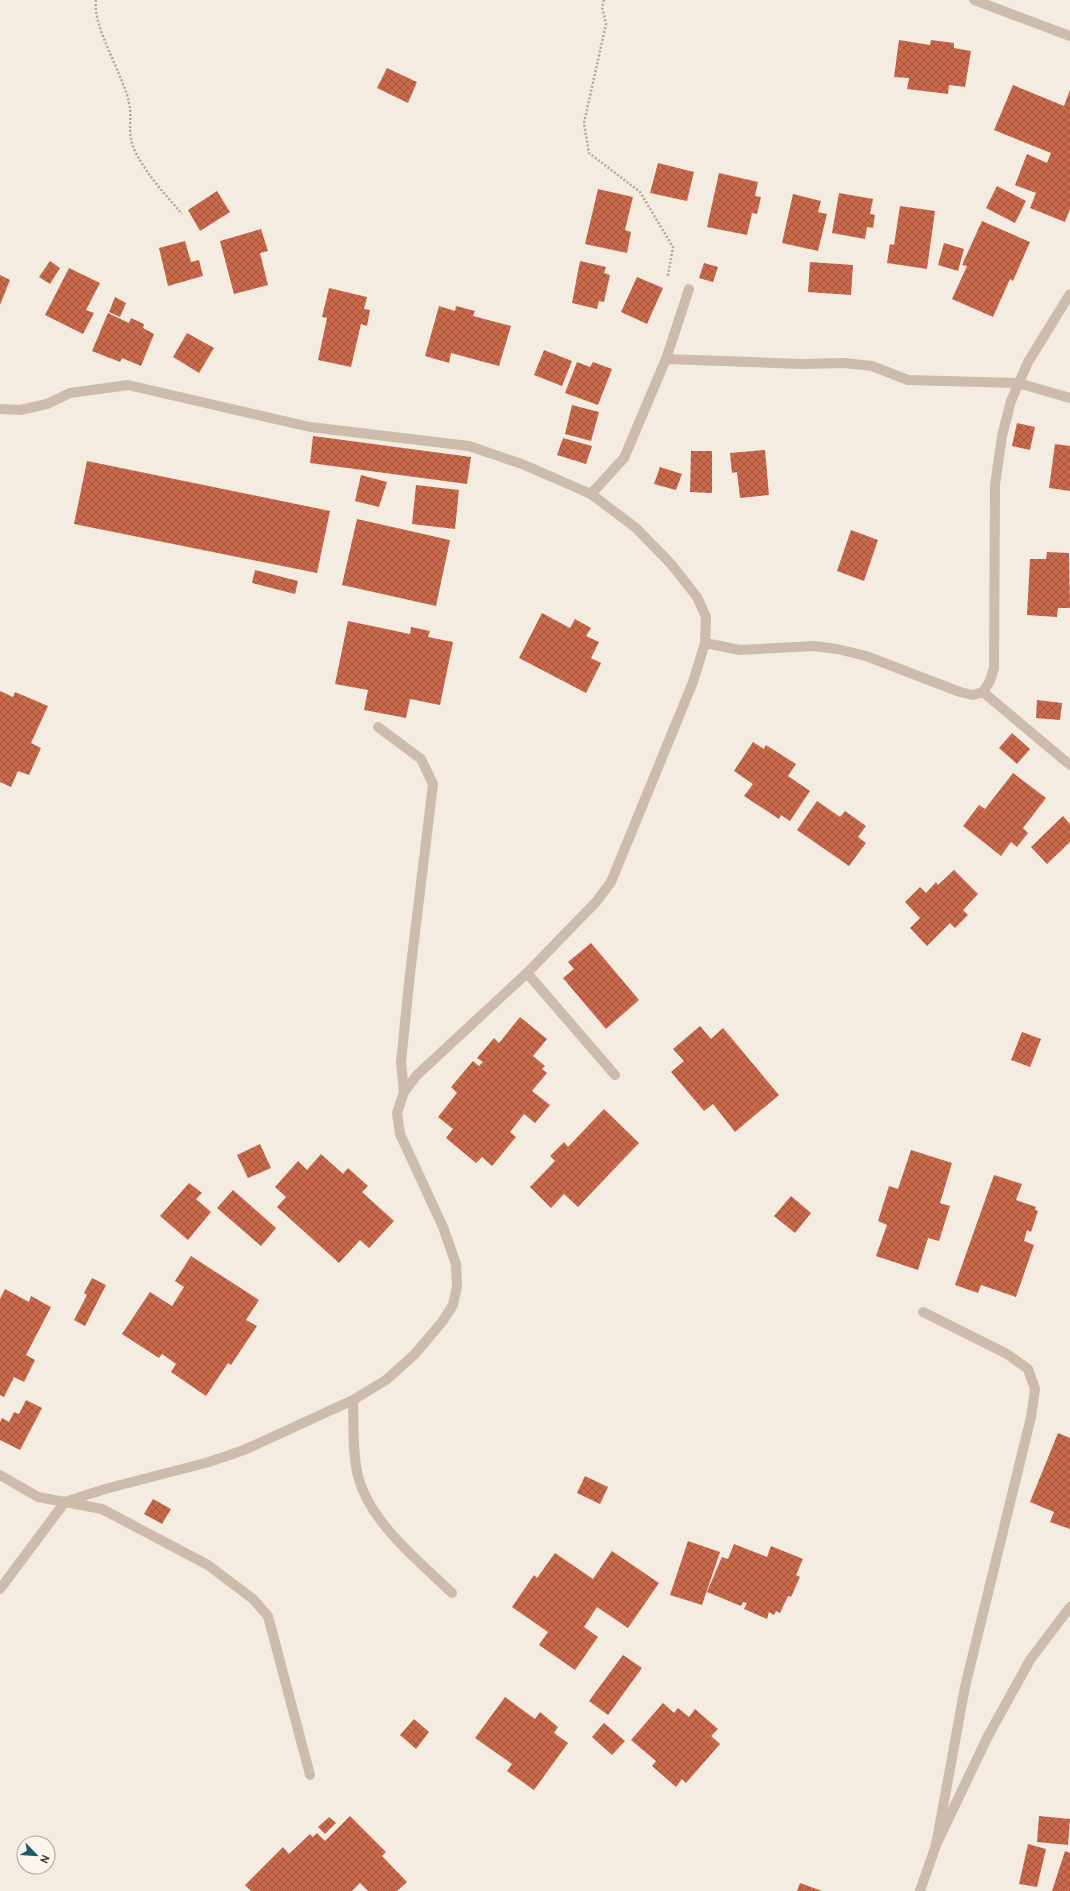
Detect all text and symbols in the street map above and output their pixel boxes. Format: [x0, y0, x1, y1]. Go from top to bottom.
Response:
north arrow [16, 1835, 56, 1875]
text: N [37, 1853, 53, 1866]

